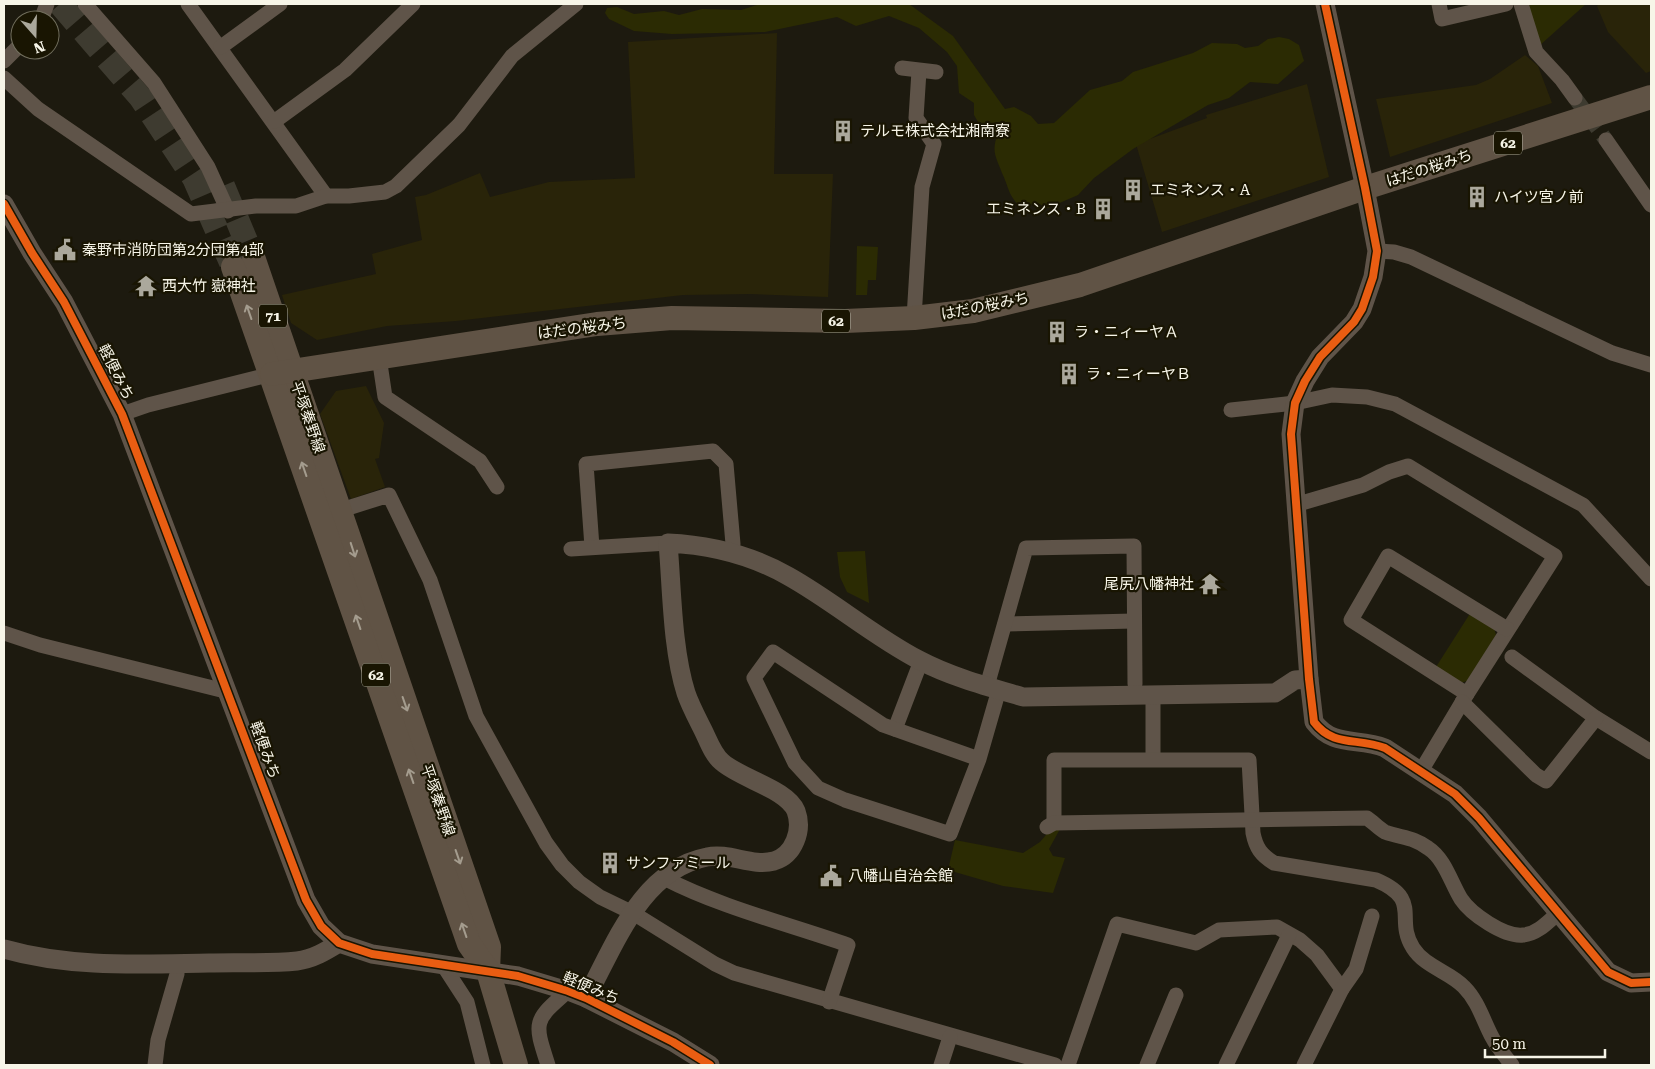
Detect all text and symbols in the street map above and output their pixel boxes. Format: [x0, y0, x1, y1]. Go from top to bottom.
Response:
north arrow [10, 10, 60, 60]
text: N [31, 38, 47, 57]
building icon: テルモ株式会社湘南寮 [830, 118, 856, 144]
place label: テルモ株式会社湘南寮 [860, 122, 1010, 140]
road number: 62 [1494, 132, 1522, 154]
street label: はだの桜みち [1384, 146, 1474, 190]
building icon: エミネンス・A [1120, 177, 1146, 203]
place label: エミネンス・A [1150, 181, 1251, 199]
building icon: ハイツ宮ノ前 [1464, 184, 1490, 210]
place label: ハイツ宮ノ前 [1494, 188, 1584, 206]
building icon: エミネンス・B [1090, 196, 1116, 222]
place label: エミネンス・B [986, 200, 1086, 218]
public building icon: 秦野市消防団第2分団第4部 [52, 237, 78, 263]
place label: 秦野市消防団第2分団第4部 [82, 241, 264, 259]
temple icon: 西大竹 嶽神社 [133, 273, 159, 299]
place label: 西大竹 嶽神社 [162, 277, 256, 295]
street label: はだの桜みち [939, 289, 1031, 323]
road number: 71 [259, 304, 287, 328]
one-way arrow [244, 305, 253, 321]
road number: 62 [822, 310, 850, 332]
street label: はだの桜みち [536, 314, 628, 342]
building icon: ラ・ニィーヤＡ [1044, 319, 1070, 345]
place label: ラ・ニィーヤＡ [1074, 323, 1179, 341]
street label: 軽便みち [94, 341, 138, 403]
building icon: ラ・ニィーヤＢ [1056, 361, 1082, 387]
place label: ラ・ニィーヤＢ [1086, 365, 1191, 383]
street label: 平塚秦野線 [287, 379, 329, 455]
one-way arrow [299, 462, 308, 477]
one-way arrow [349, 541, 358, 557]
temple icon: 尾尻八幡神社 [1197, 571, 1223, 597]
place label: 尾尻八幡神社 [1104, 575, 1194, 593]
one-way arrow [353, 615, 362, 631]
road number: 62 [362, 664, 390, 686]
one-way arrow [401, 695, 410, 711]
street label: 軽便みち [246, 719, 284, 781]
street label: 平塚秦野線 [417, 762, 459, 838]
one-way arrow [406, 769, 415, 784]
one-way arrow [454, 849, 463, 865]
building icon: サンファミール [597, 850, 623, 876]
place label: サンファミール [626, 854, 731, 872]
public building icon: 八幡山自治会館 [818, 863, 844, 889]
place label: 八幡山自治会館 [848, 867, 953, 885]
one-way arrow [459, 922, 468, 938]
street label: 軽便みち [560, 968, 622, 1008]
scale bar [1485, 1026, 1605, 1058]
text: 50 m [1492, 1035, 1527, 1053]

